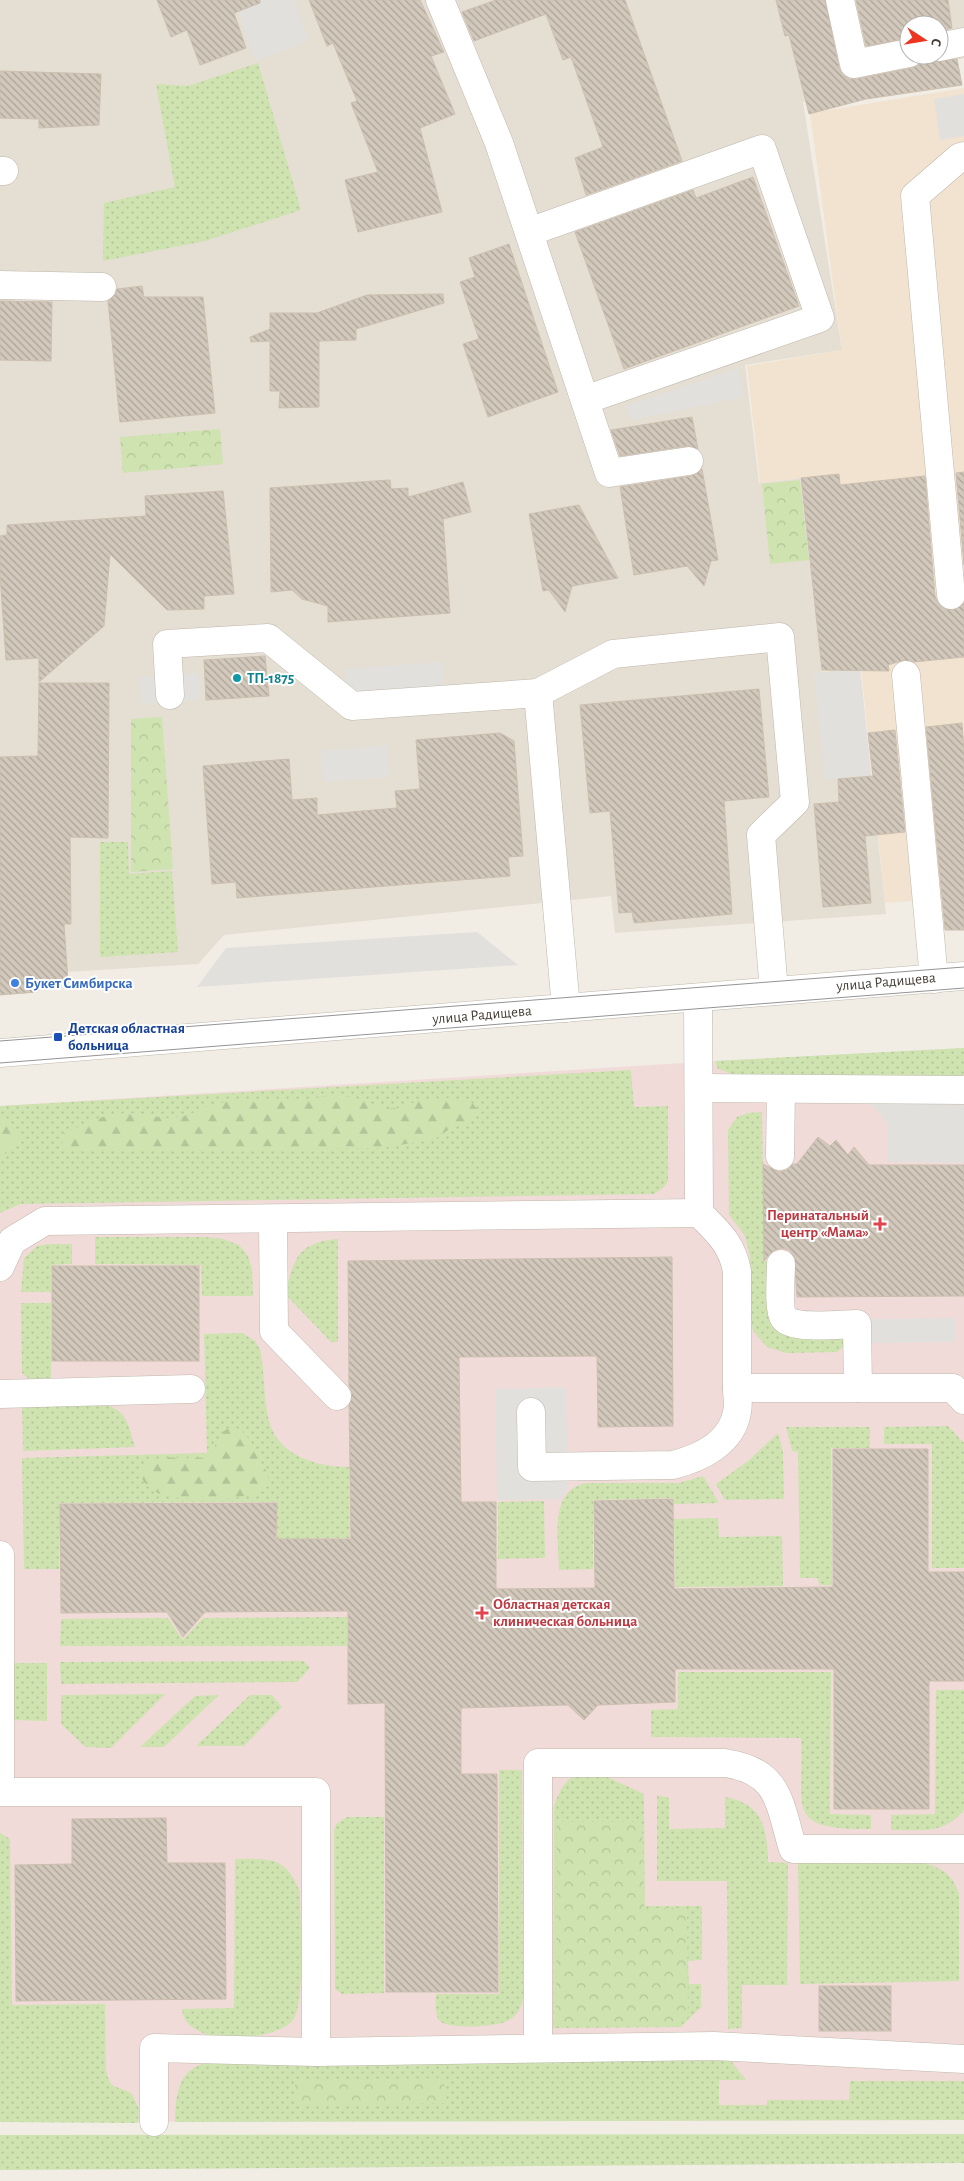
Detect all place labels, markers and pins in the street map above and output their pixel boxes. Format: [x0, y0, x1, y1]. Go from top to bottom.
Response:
place label: ТП-1875 [247, 671, 294, 686]
marker: ТП-1875 [231, 672, 243, 684]
place label: Букет Симбирска [25, 976, 133, 991]
marker: Букет Симбирска [9, 977, 21, 989]
place label: Детская областная больница [68, 1021, 185, 1053]
marker: Детская областная больница [52, 1031, 64, 1043]
place label: Перинатальный центр «Мама» [767, 1208, 869, 1240]
marker: Перинатальный центр «Мама» [873, 1217, 887, 1231]
place label: Областная детская клиническая больница [493, 1597, 637, 1629]
marker: Областная детская клиническая больница [475, 1606, 489, 1620]

